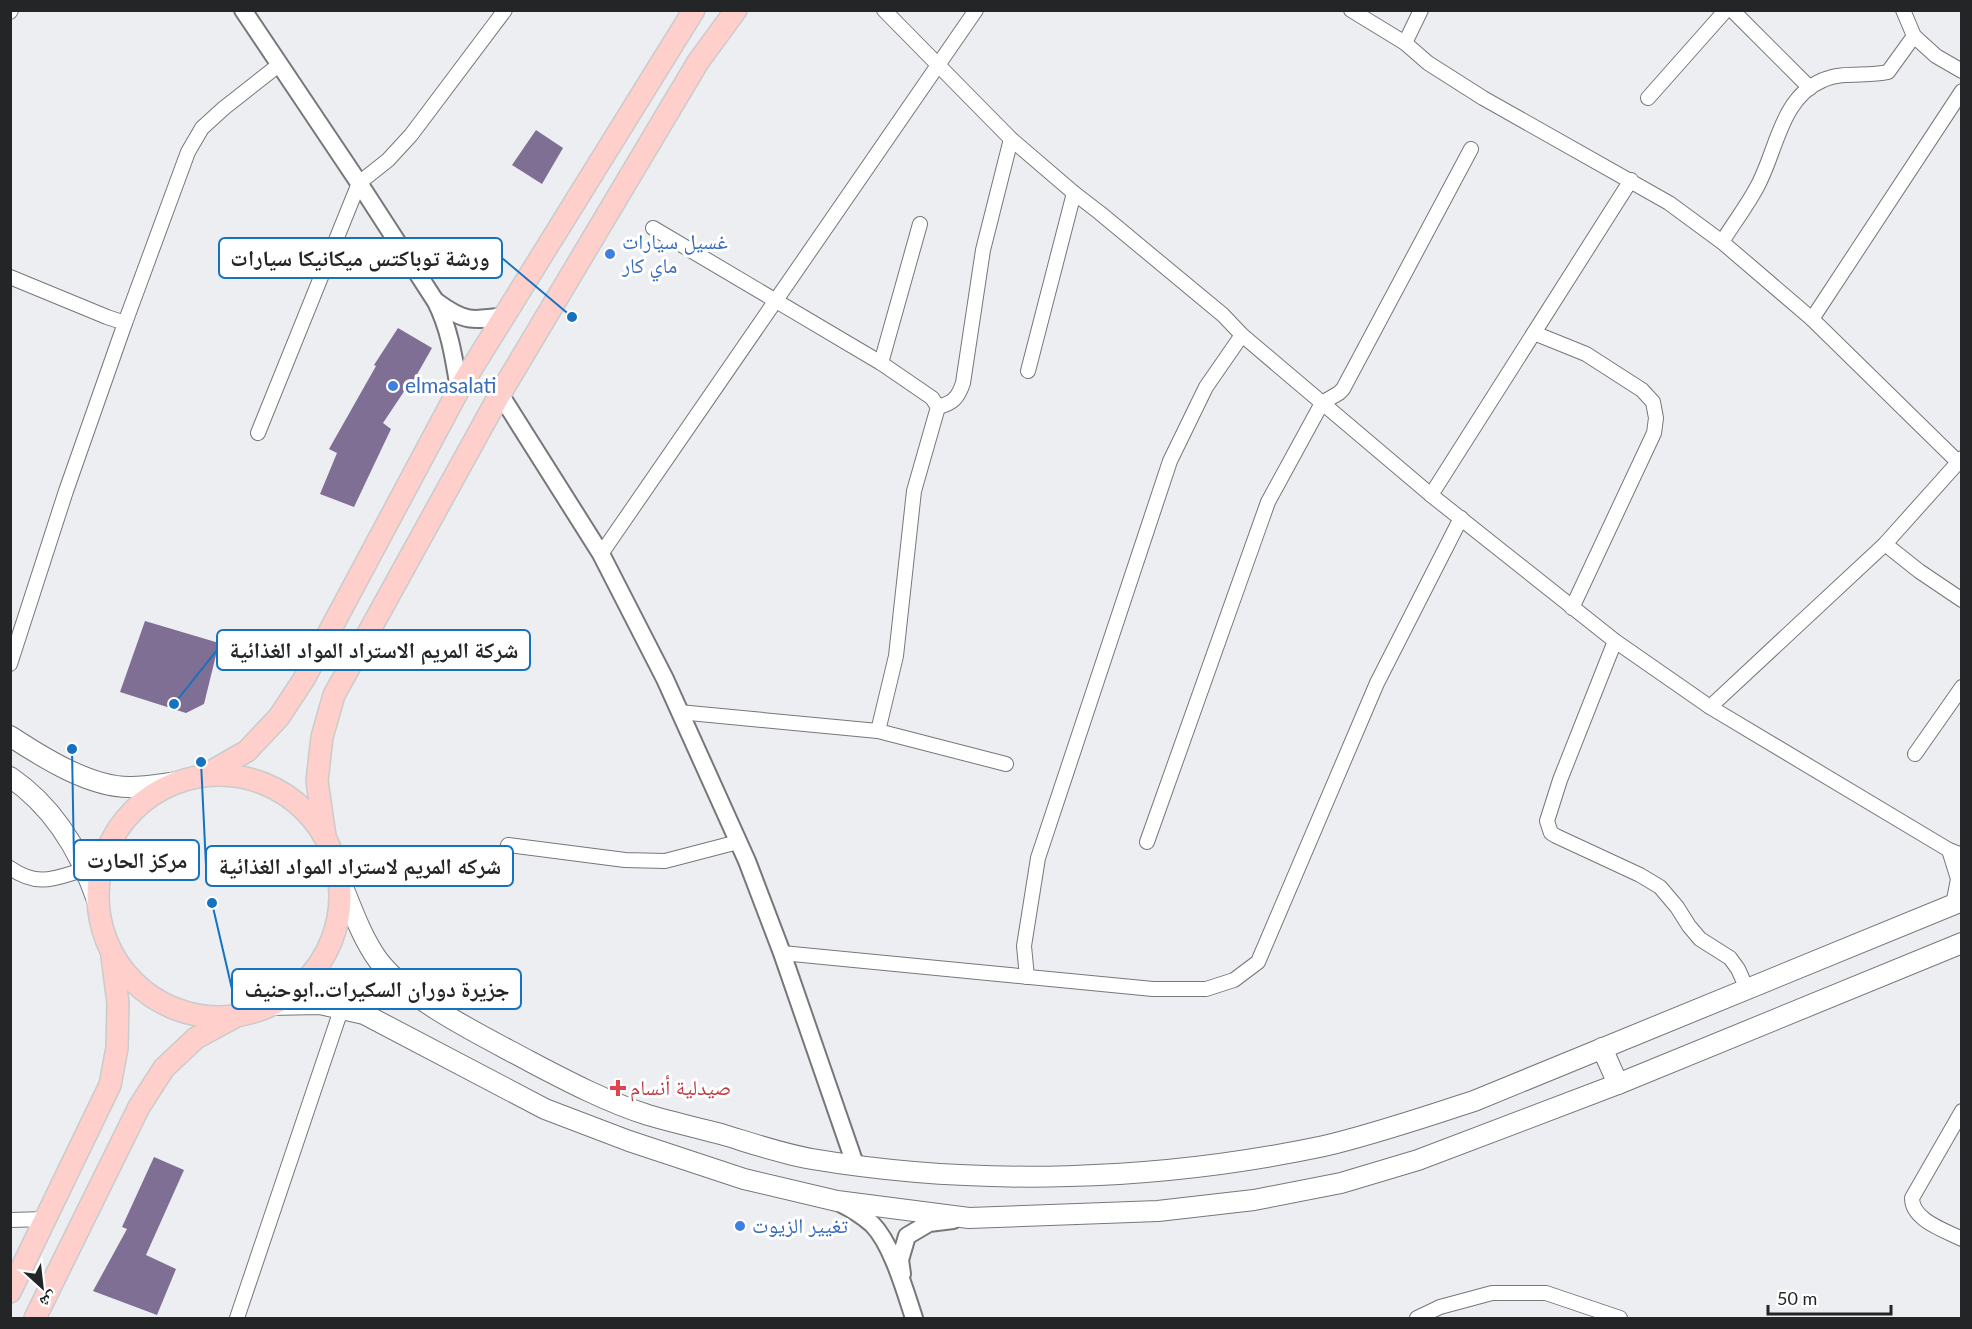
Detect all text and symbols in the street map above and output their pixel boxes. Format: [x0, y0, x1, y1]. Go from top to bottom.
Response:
place label: غسيل سيارات ماي كار [621, 228, 728, 282]
callout: ورشة توباكتس ميكانيكا سيارات [219, 238, 502, 278]
text: ورشة توباكتس ميكانيكا سيارات [230, 244, 490, 272]
marker: غسيل سيارات ماي كار [603, 247, 617, 261]
place label: elmasalati [405, 372, 496, 397]
marker: elmasalati [386, 379, 400, 393]
callout: شركة المريم الاستراد المواد الغذائية [217, 630, 530, 670]
text: شركة المريم الاستراد المواد الغذائية [230, 636, 518, 665]
callout: مركز الحارت [74, 840, 199, 880]
text: مركز الحارت [87, 846, 187, 873]
callout: شركه المريم لاستراد المواد الغذائية [206, 846, 513, 886]
text: شركه المريم لاستراد المواد الغذائية [219, 852, 501, 881]
callout: جزيرة دوران السكيرات..ابوحنيف [232, 969, 521, 1009]
text: جزيرة دوران السكيرات..ابوحنيف [244, 975, 510, 1003]
place label: صيدلية أنسام [630, 1074, 731, 1102]
marker: صيدلية أنسام [611, 1081, 625, 1095]
place label: تغيير الزيوت [752, 1212, 848, 1237]
marker: تغيير الزيوت [733, 1219, 747, 1233]
north arrow [12, 1257, 72, 1317]
scale bar [1768, 1278, 1891, 1316]
text: 50 m [1777, 1287, 1817, 1309]
text: ش [37, 1288, 61, 1313]

